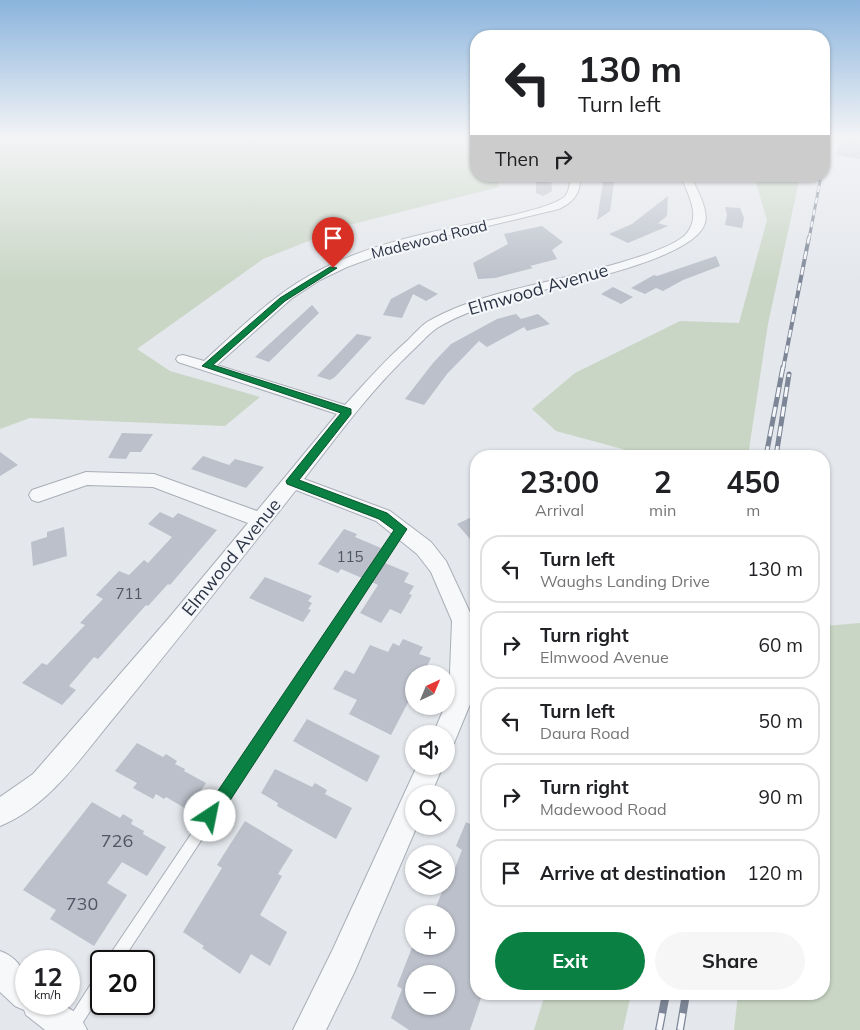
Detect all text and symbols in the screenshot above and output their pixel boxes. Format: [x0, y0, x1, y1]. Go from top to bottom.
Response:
text: 130 m [578, 47, 682, 91]
icon: left [495, 50, 560, 115]
text: Turn left [578, 90, 661, 118]
icon: right [549, 145, 577, 173]
text: Then [495, 147, 539, 171]
street label: Madewood Road [369, 215, 489, 263]
pin [312, 217, 354, 268]
icon: arrive [319, 224, 347, 252]
street label: Elmwood Avenue [465, 258, 611, 320]
text: 23:00 [520, 463, 599, 501]
text: 2 [654, 463, 672, 501]
text: 450 [726, 463, 780, 501]
street label: Elmwood Avenue [176, 493, 286, 621]
text: Arrival [535, 500, 584, 520]
text: min [649, 500, 676, 520]
text: m [746, 500, 760, 520]
house number: 115 [336, 547, 364, 566]
text: Turn left [540, 547, 615, 571]
icon: left [497, 555, 525, 583]
text: 130 m [747, 557, 803, 581]
text: Waughs Landing Drive [540, 571, 710, 591]
house number: 711 [115, 584, 143, 603]
text: Turn right [540, 623, 629, 647]
icon: right [497, 631, 525, 659]
text: 60 m [759, 633, 803, 657]
text: Elmwood Avenue [540, 647, 669, 667]
north arrow [405, 665, 455, 715]
map controls [405, 665, 455, 1015]
text: Turn left [540, 699, 615, 723]
icon: left [497, 707, 525, 735]
text: 50 m [759, 709, 803, 733]
text: Daura Road [540, 723, 630, 743]
button: sound [405, 725, 455, 775]
text: Turn right [540, 775, 629, 799]
icon: right [497, 783, 525, 811]
button: search [405, 785, 455, 835]
text: 90 m [759, 785, 803, 809]
position arrow [183, 789, 235, 841]
text: Madewood Road [540, 799, 667, 819]
house number: 726 [101, 829, 133, 852]
button: layers [405, 845, 455, 895]
icon: arrive [497, 859, 525, 887]
text: Arrive at destination [540, 861, 726, 885]
text: 120 m [747, 861, 803, 885]
house number: 730 [66, 892, 98, 915]
button: + [405, 905, 455, 955]
button: Exit [495, 932, 645, 990]
button: Share [655, 932, 805, 990]
speed limit sign: 20 [90, 950, 155, 1015]
text: 12 [32, 961, 63, 992]
button: − [405, 965, 455, 1015]
text: km/h [34, 987, 61, 1002]

